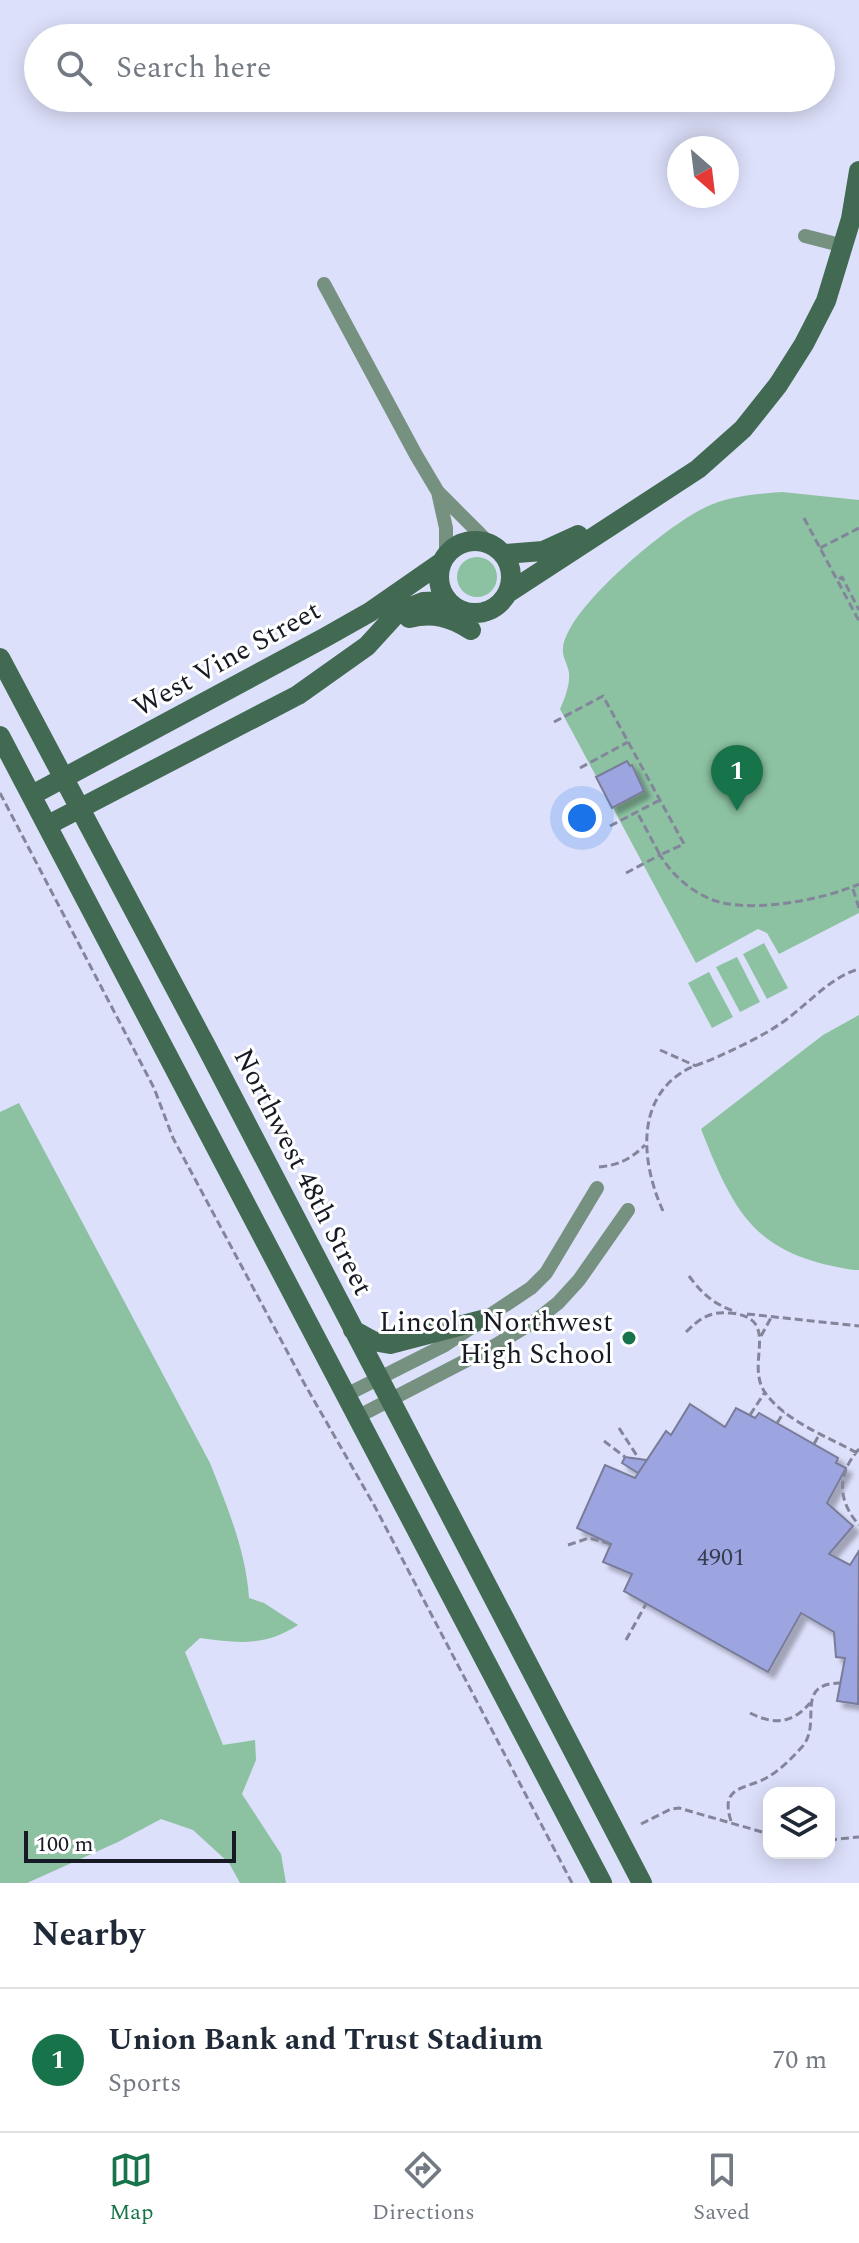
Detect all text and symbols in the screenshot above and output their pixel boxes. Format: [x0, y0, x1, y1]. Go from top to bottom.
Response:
search box [24, 24, 835, 112]
text: Search here [116, 45, 272, 91]
icon: search [52, 46, 96, 90]
north arrow [667, 136, 739, 208]
street label: West Vine Street [125, 589, 329, 728]
pin: 1 [711, 745, 763, 811]
your location [562, 798, 602, 838]
street label: Northwest 48th Street [222, 1041, 384, 1303]
place label: Lincoln Northwest High School [379, 1301, 613, 1376]
marker: Lincoln Northwest High School [620, 1329, 638, 1347]
house number: 4901 [697, 1540, 745, 1576]
map controls [763, 1787, 835, 1859]
button: layers [763, 1787, 835, 1859]
scale bar [24, 1827, 236, 1863]
text: 100 m [36, 1828, 93, 1861]
text: Nearby [32, 1909, 145, 1961]
text: Union Bank and Trust Stadium [108, 2017, 543, 2063]
text: 1 [51, 2040, 65, 2080]
text: 70 m [772, 2040, 827, 2080]
text: Sports [108, 2063, 181, 2103]
tab: Map [109, 2148, 154, 2229]
tab: Directions [372, 2148, 475, 2229]
tab: Saved [693, 2148, 750, 2229]

